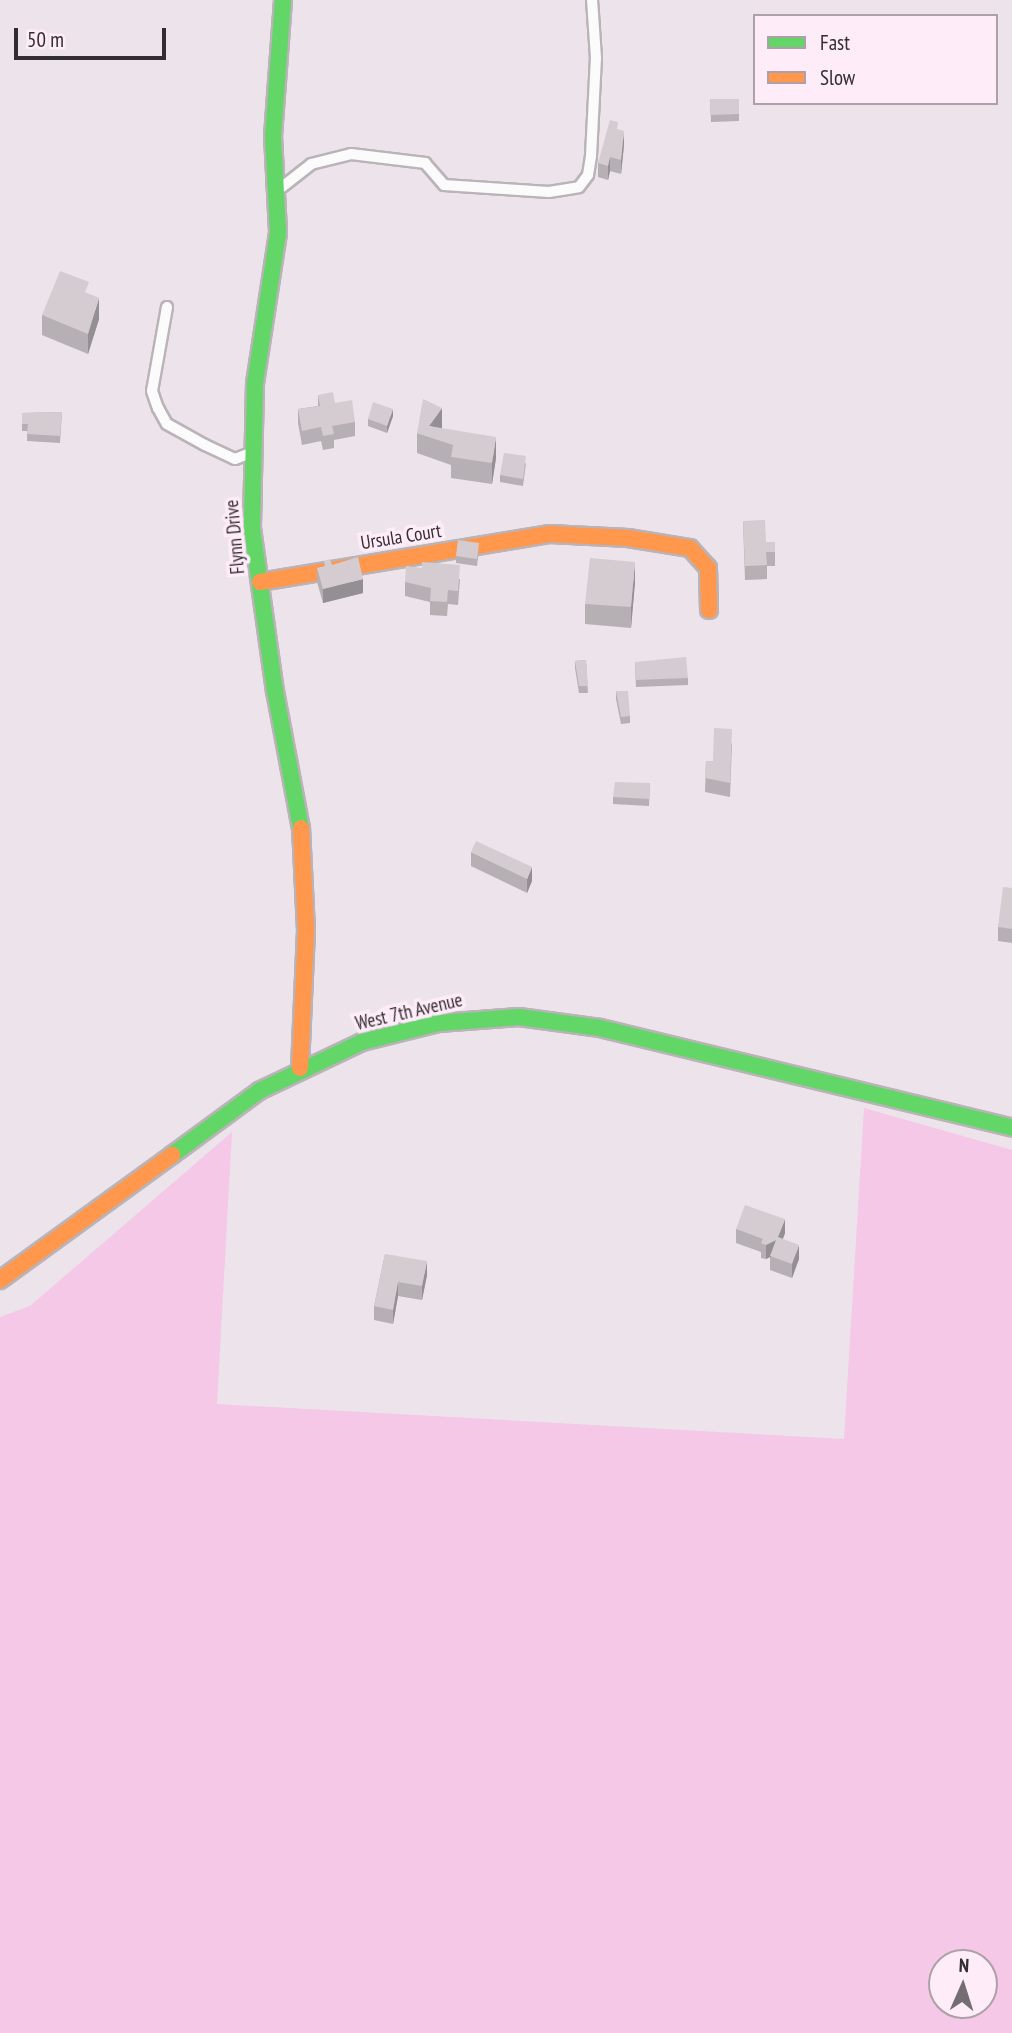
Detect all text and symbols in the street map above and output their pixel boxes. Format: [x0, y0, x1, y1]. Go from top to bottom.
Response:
scale bar [18, 14, 170, 58]
legend [753, 14, 998, 105]
text: 50 m [27, 26, 64, 53]
text: Fast [820, 29, 850, 56]
text: Slow [820, 64, 855, 91]
street label: Flynn Drive [220, 499, 250, 575]
street label: Ursula Court [359, 519, 443, 555]
street label: West 7th Avenue [353, 989, 465, 1035]
north arrow [928, 1949, 998, 2019]
text: N [958, 1953, 970, 1977]

